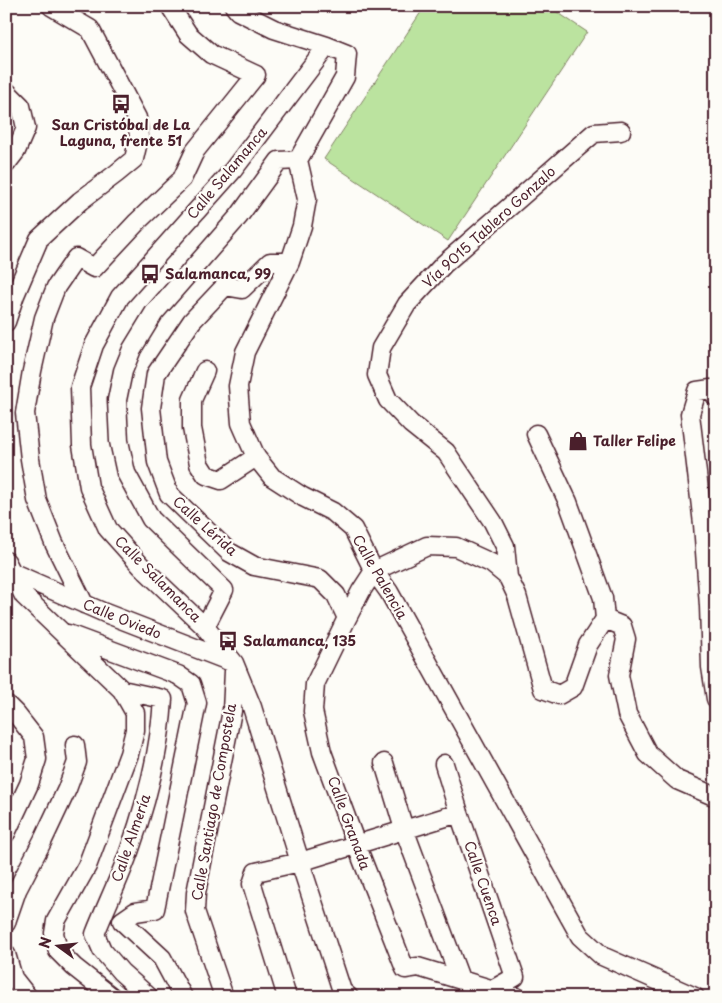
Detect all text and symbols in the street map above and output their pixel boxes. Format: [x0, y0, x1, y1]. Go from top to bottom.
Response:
bus stop icon: San Cristóbal de La Laguna, frente 51 [110, 93, 132, 115]
place label: San Cristóbal de La Laguna, frente 51 [52, 114, 191, 151]
street label: Calle Salamanca [182, 121, 272, 223]
street label: Vía 9015 Tablero Gonzalo [417, 161, 560, 292]
bus stop icon: Salamanca, 99 [139, 263, 161, 285]
place label: Salamanca, 99 [165, 263, 271, 284]
shop icon: Taller Felipe [567, 430, 589, 452]
place label: Taller Felipe [593, 430, 676, 451]
street label: Calle Lérida [168, 491, 242, 560]
street label: Calle Salamanca [110, 531, 207, 627]
street label: Calle Palencia [348, 531, 413, 623]
street label: Calle Oviedo [80, 593, 165, 644]
bus stop icon: Salamanca, 135 [217, 630, 239, 652]
place label: Salamanca, 135 [243, 630, 356, 651]
street label: Calle Santiago de Compostela [186, 701, 241, 902]
street label: Calle Granada [323, 773, 376, 873]
street label: Calle Almería [106, 791, 155, 885]
street label: Calle Cuenca [459, 838, 508, 928]
north arrow [32, 920, 82, 970]
text: N [33, 934, 57, 951]

